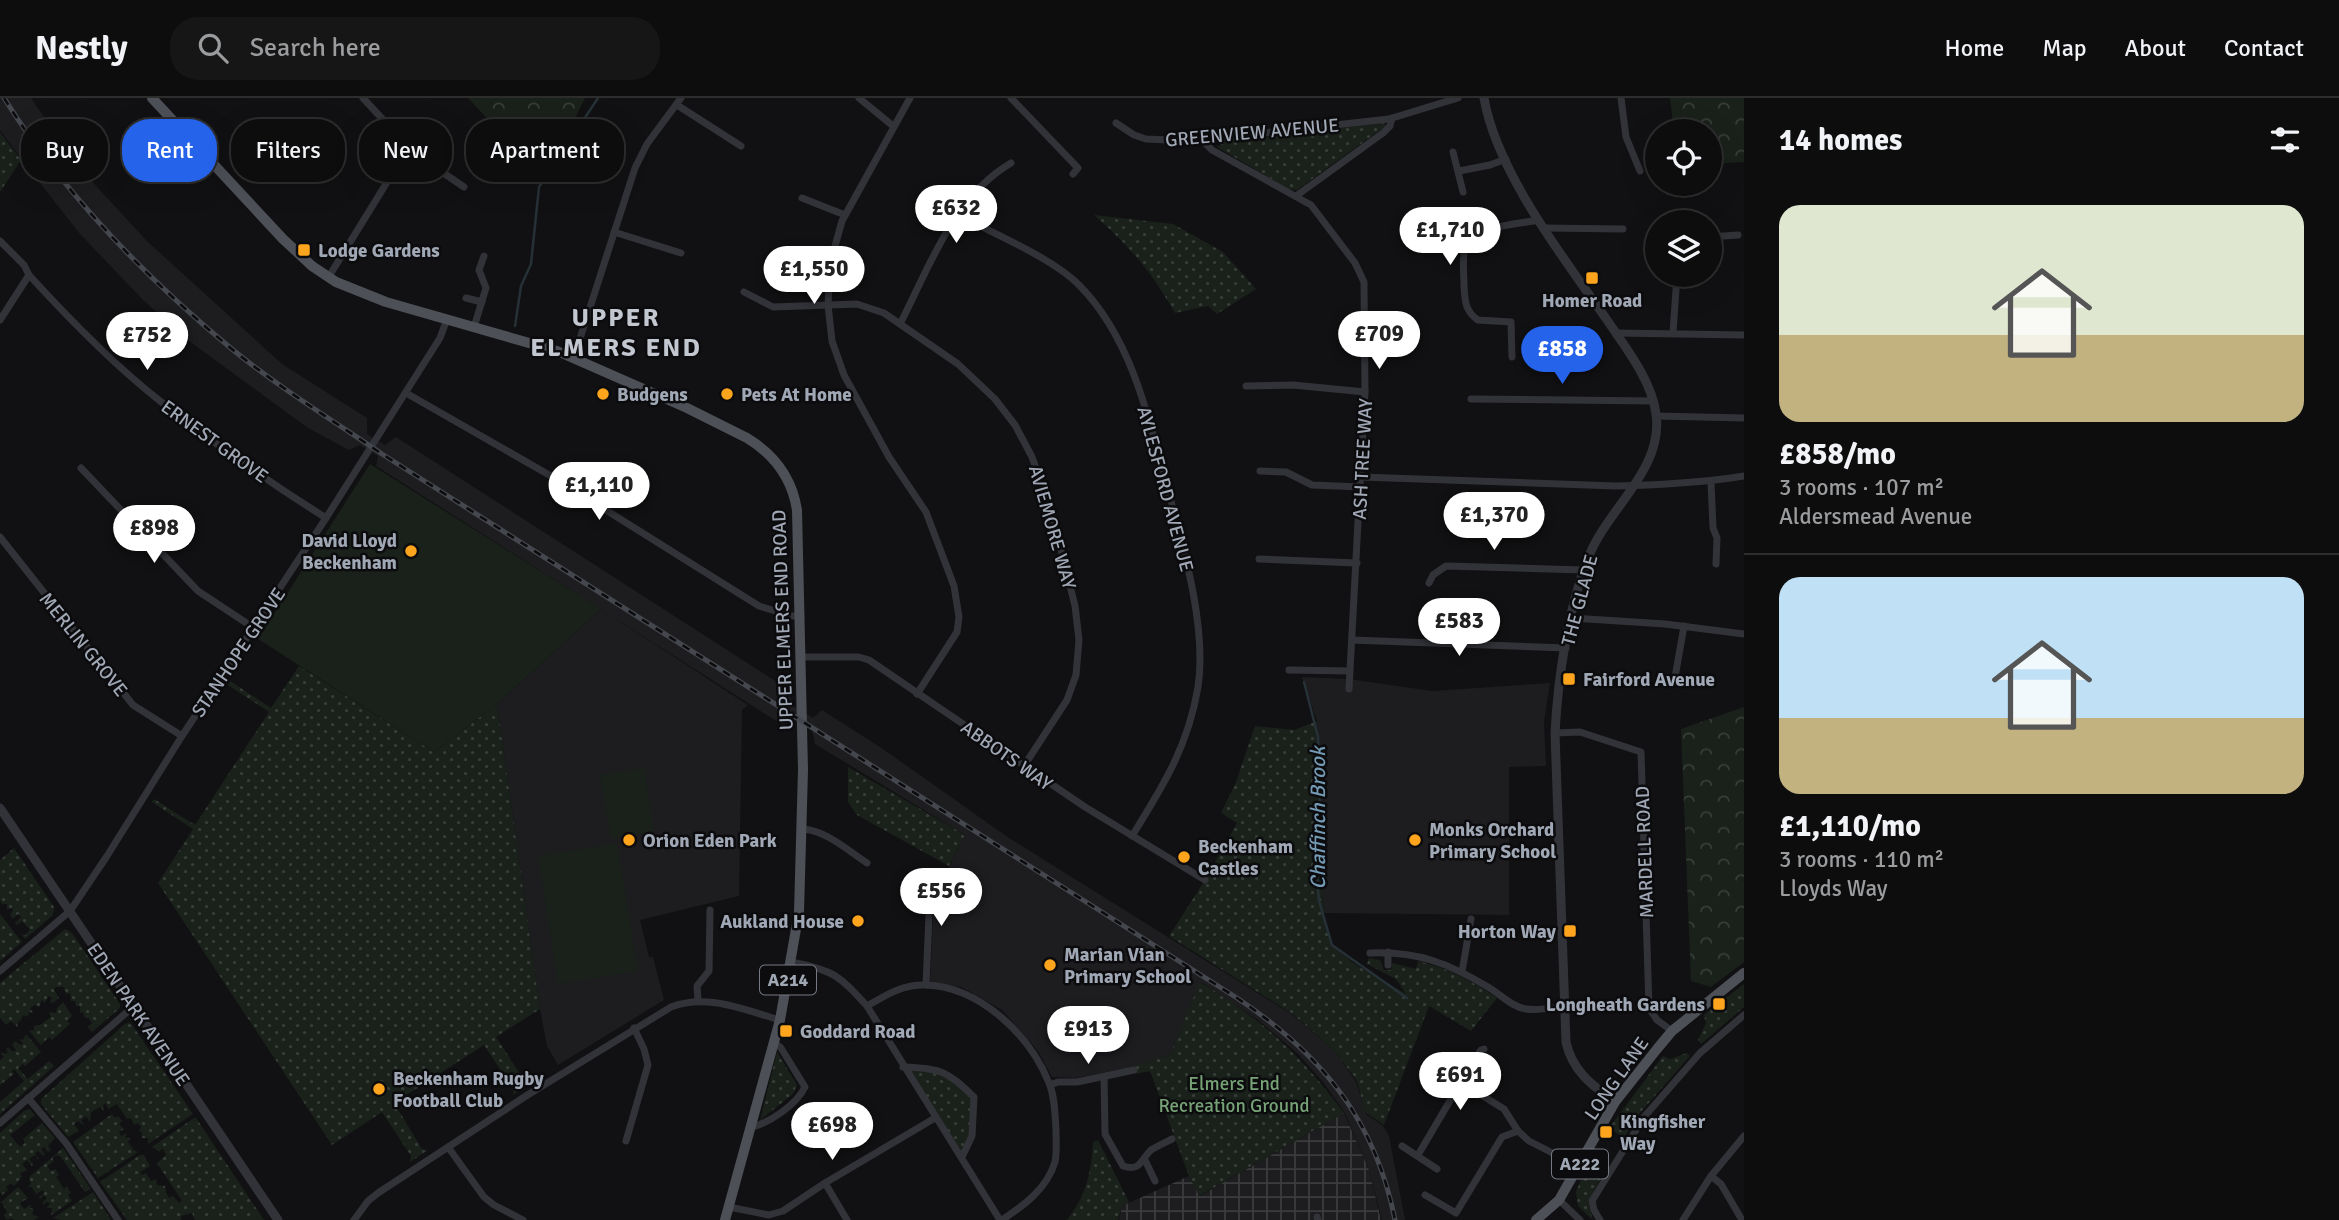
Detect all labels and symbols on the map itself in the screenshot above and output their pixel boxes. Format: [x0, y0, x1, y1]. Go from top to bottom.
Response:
street label: GREENVIEW AVENUE [1164, 113, 1340, 153]
pin: £632 [915, 186, 997, 245]
pin: £1,710 [1393, 208, 1507, 267]
place label: Lodge Gardens [318, 239, 440, 263]
marker: Lodge Gardens [296, 242, 312, 258]
pin: £1,550 [757, 246, 871, 306]
marker: Homer Road [1584, 270, 1600, 286]
place label: Homer Road [1542, 289, 1642, 313]
district label: UPPER ELMERS END [530, 302, 702, 364]
pin: £709 [1338, 312, 1420, 371]
pin: £752 [106, 313, 188, 372]
pin: £858 [1521, 327, 1603, 386]
place label: Budgens [617, 383, 688, 407]
place label: Pets At Home [741, 383, 852, 407]
marker: Budgens [595, 386, 611, 402]
marker: Pets At Home [719, 386, 735, 402]
street label: ERNEST GROVE [156, 395, 273, 489]
street label: ASH TREE WAY [1348, 397, 1378, 520]
street label: AYLESFORD AVENUE [1131, 404, 1199, 575]
pin: £1,110 [542, 462, 656, 522]
street label: AVIEMORE WAY [1023, 462, 1081, 592]
pin: £1,370 [1437, 492, 1551, 552]
pin: £898 [113, 505, 195, 565]
street label: UPPER ELMERS END ROAD [767, 509, 799, 731]
place label: David Lloyd Beckenham [301, 529, 397, 575]
marker: David Lloyd Beckenham [403, 543, 419, 559]
street label: THE GLADE [1556, 552, 1604, 649]
street label: STANHOPE GROVE [187, 583, 291, 722]
street label: MERLIN GROVE [34, 588, 133, 702]
pin: £583 [1418, 598, 1500, 658]
place label: Fairford Avenue [1583, 668, 1715, 692]
marker: Fairford Avenue [1561, 671, 1577, 687]
street label: ABBOTS WAY [956, 715, 1057, 796]
water label: Chaffinch Brook [1305, 744, 1331, 889]
street label: MARDELL ROAD [1631, 785, 1659, 919]
place label: Monks Orchard Primary School [1429, 818, 1556, 864]
place label: Orion Eden Park [643, 829, 777, 853]
marker: Orion Eden Park [621, 832, 637, 848]
marker: Monks Orchard Primary School [1407, 832, 1423, 848]
place label: Beckenham Castles [1198, 835, 1293, 881]
marker: Beckenham Castles [1176, 849, 1192, 865]
pin: £556 [900, 868, 982, 928]
place label: Aukland House [720, 910, 844, 934]
marker: Aukland House [850, 913, 866, 929]
place label: Horton Way [1458, 920, 1557, 944]
marker: Horton Way [1562, 923, 1578, 939]
street label: EDEN PARK AVENUE [81, 938, 195, 1091]
place label: Marian Vian Primary School [1064, 943, 1191, 989]
marker: Marian Vian Primary School [1042, 957, 1058, 973]
road number: A214 [760, 966, 816, 995]
place label: Longheath Gardens [1546, 993, 1705, 1017]
marker: Longheath Gardens [1711, 996, 1727, 1012]
pin: £913 [1047, 1006, 1129, 1066]
place label: Goddard Road [800, 1020, 916, 1044]
marker: Goddard Road [778, 1023, 794, 1039]
street label: LONG LANE [1579, 1032, 1654, 1125]
pin: £691 [1419, 1052, 1501, 1112]
place label: Beckenham Rugby Football Club [393, 1067, 544, 1113]
park label: Elmers End Recreation Ground [1158, 1072, 1310, 1118]
marker: Beckenham Rugby Football Club [371, 1081, 387, 1097]
pin: £698 [791, 1102, 873, 1162]
place label: Kingfisher Way [1620, 1110, 1706, 1156]
marker: Kingfisher Way [1598, 1124, 1614, 1140]
road number: A222 [1552, 1149, 1608, 1178]

